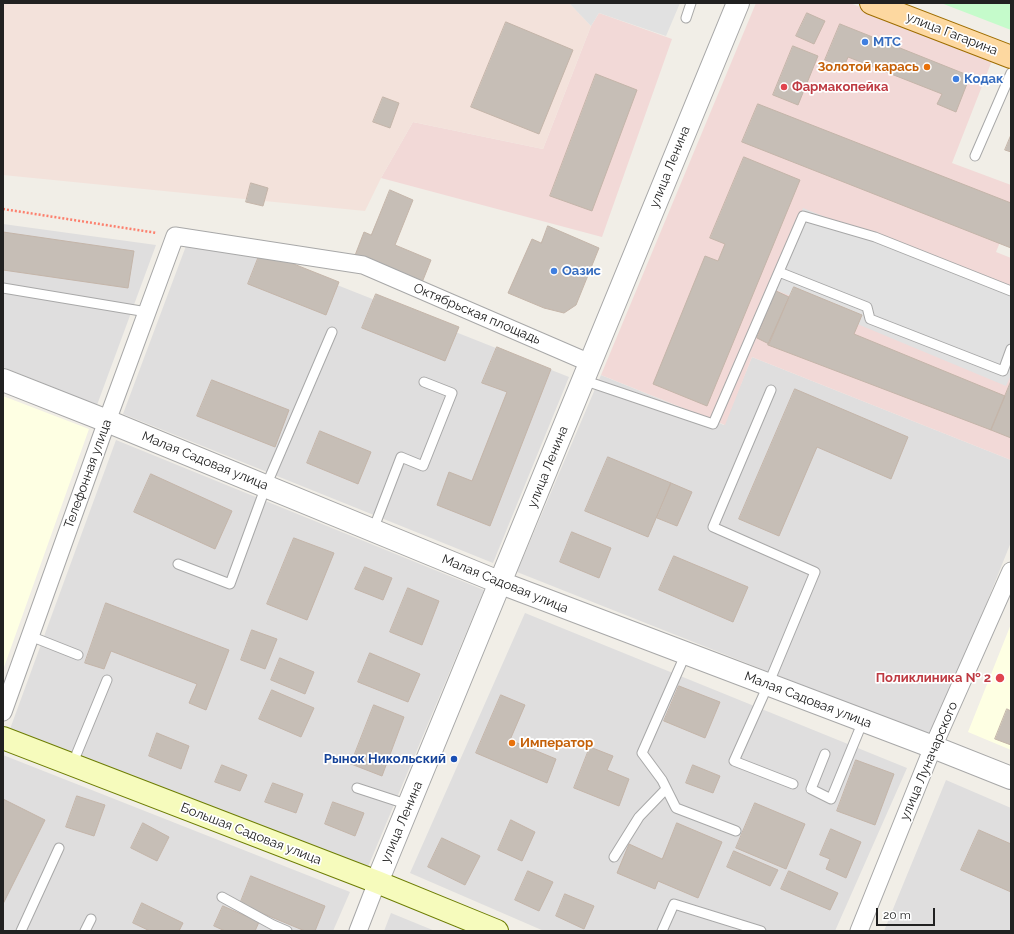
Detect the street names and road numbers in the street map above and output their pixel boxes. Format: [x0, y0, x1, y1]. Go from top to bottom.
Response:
street label: улица Гагарина [904, 9, 1000, 59]
street label: улица Ленина [646, 124, 694, 210]
street label: Октябрьская площадь [411, 280, 543, 348]
street label: Телефонная улица [61, 417, 115, 531]
street label: улица Ленина [524, 424, 572, 510]
street label: Малая Садовая улица [139, 428, 271, 494]
street label: Малая Садовая улица [439, 551, 571, 617]
street label: Малая Садовая улица [742, 669, 874, 731]
street label: улица Луначарского [897, 699, 961, 823]
street label: улица Ленина [378, 779, 426, 865]
street label: Большая Садовая улица [178, 800, 324, 868]

